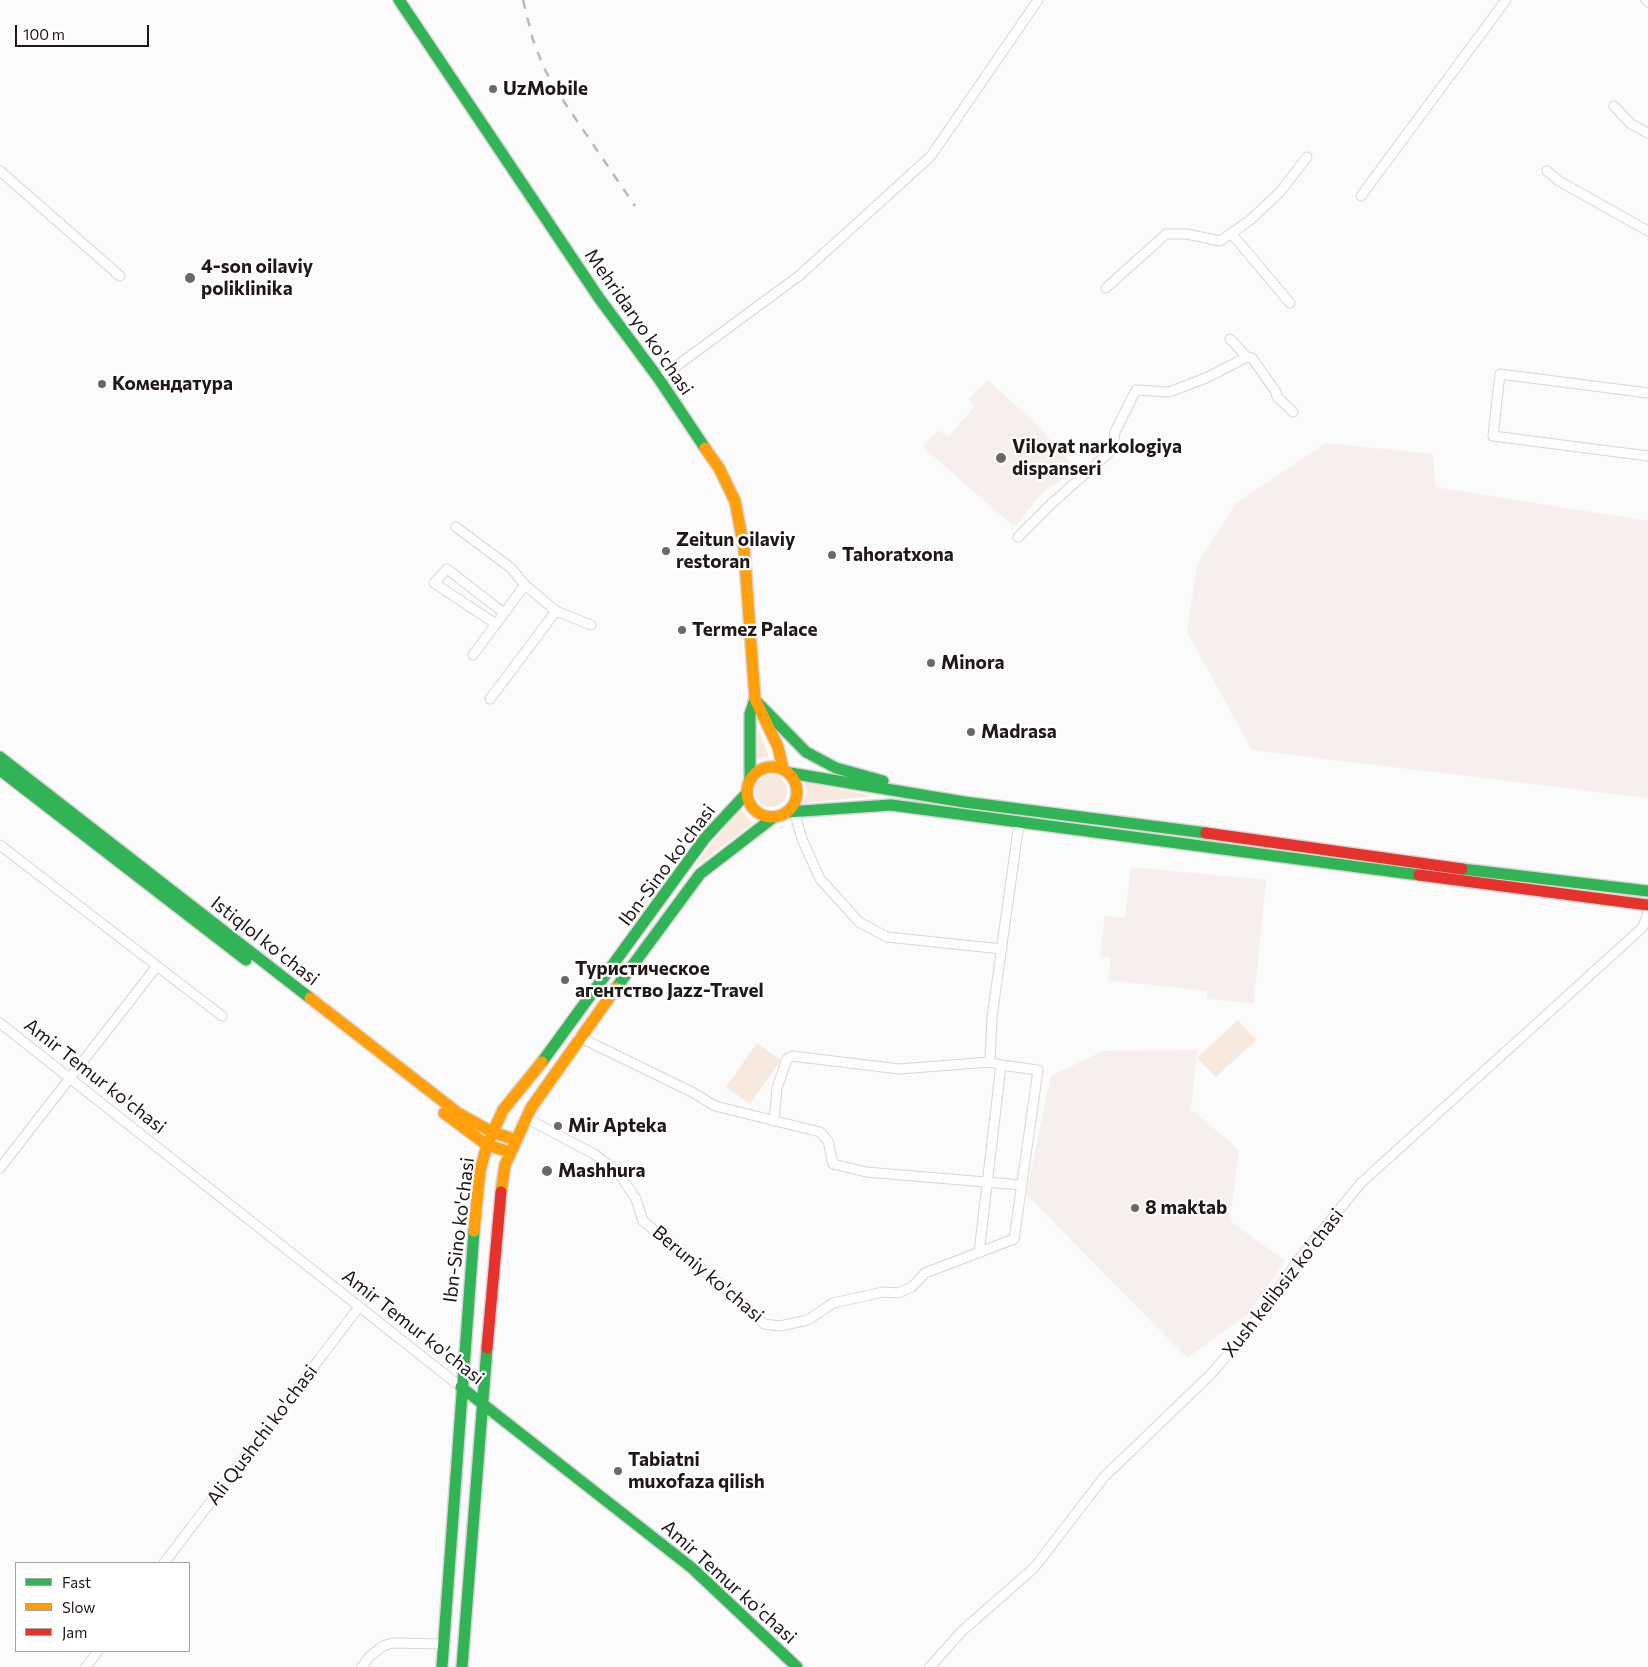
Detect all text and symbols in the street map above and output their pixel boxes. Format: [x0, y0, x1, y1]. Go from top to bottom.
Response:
scale bar [18, 15, 151, 47]
text: 100 m [23, 25, 65, 43]
place label: UzMobile [503, 78, 588, 100]
marker: UzMobile [487, 83, 499, 95]
street label: Мehridaryo ko'chasi [580, 244, 698, 400]
place label: 4-son oilaviy poliklinika [201, 256, 313, 300]
marker: 4-son oilaviy poliklinika [183, 271, 197, 285]
place label: Комендатура [112, 373, 233, 395]
marker: Комендатура [96, 378, 108, 390]
place label: Viloyat narkologiya dispanseri [1012, 436, 1182, 480]
marker: Viloyat narkologiya dispanseri [994, 451, 1008, 465]
place label: Zeitun oilaviy restoran [676, 529, 795, 573]
place label: Tahoratxona [842, 544, 954, 566]
marker: Zeitun oilaviy restoran [660, 545, 672, 557]
marker: Tahoratxona [826, 549, 838, 561]
place label: Termez Palace [692, 619, 817, 641]
marker: Termez Palace [676, 624, 688, 636]
place label: Minora [941, 652, 1005, 674]
marker: Minora [925, 657, 937, 669]
place label: Madrasa [981, 721, 1057, 743]
marker: Madrasa [965, 726, 977, 738]
street label: Ibn-Sino ko'chasi [614, 800, 720, 930]
street label: Istiqlol ko'chasi [206, 892, 324, 990]
place label: Туристическое агентство Jazz-Travel [575, 958, 764, 1002]
marker: Туристическое агентство Jazz-Travel [559, 974, 571, 986]
street label: Amir Temur ko'chasi [20, 1014, 170, 1138]
place label: Mir Apteka [568, 1115, 667, 1137]
marker: Mir Apteka [552, 1120, 564, 1132]
street label: Ibn-Sino ko'chasi [439, 1156, 479, 1304]
place label: Mashhura [558, 1160, 645, 1182]
marker: Mashhura [540, 1164, 554, 1178]
place label: 8 maktab [1145, 1197, 1227, 1219]
marker: 8 maktab [1129, 1202, 1141, 1214]
street label: Xush kelibsiz ko'chasi [1218, 1204, 1348, 1362]
street label: Beruniy ko'chasi [648, 1221, 768, 1327]
street label: Amir Temur ko'chasi [338, 1265, 488, 1389]
street label: Ali Qushchi ko'chasi [202, 1360, 322, 1510]
place label: Tabiatni muxofaza qilish [628, 1449, 765, 1493]
marker: Tabiatni muxofaza qilish [612, 1465, 624, 1477]
street label: Amir Temur ko'chasi [657, 1515, 801, 1649]
legend [15, 1562, 190, 1652]
text: Fast [62, 1573, 91, 1591]
text: Slow [62, 1598, 95, 1616]
text: Jam [62, 1623, 87, 1641]

